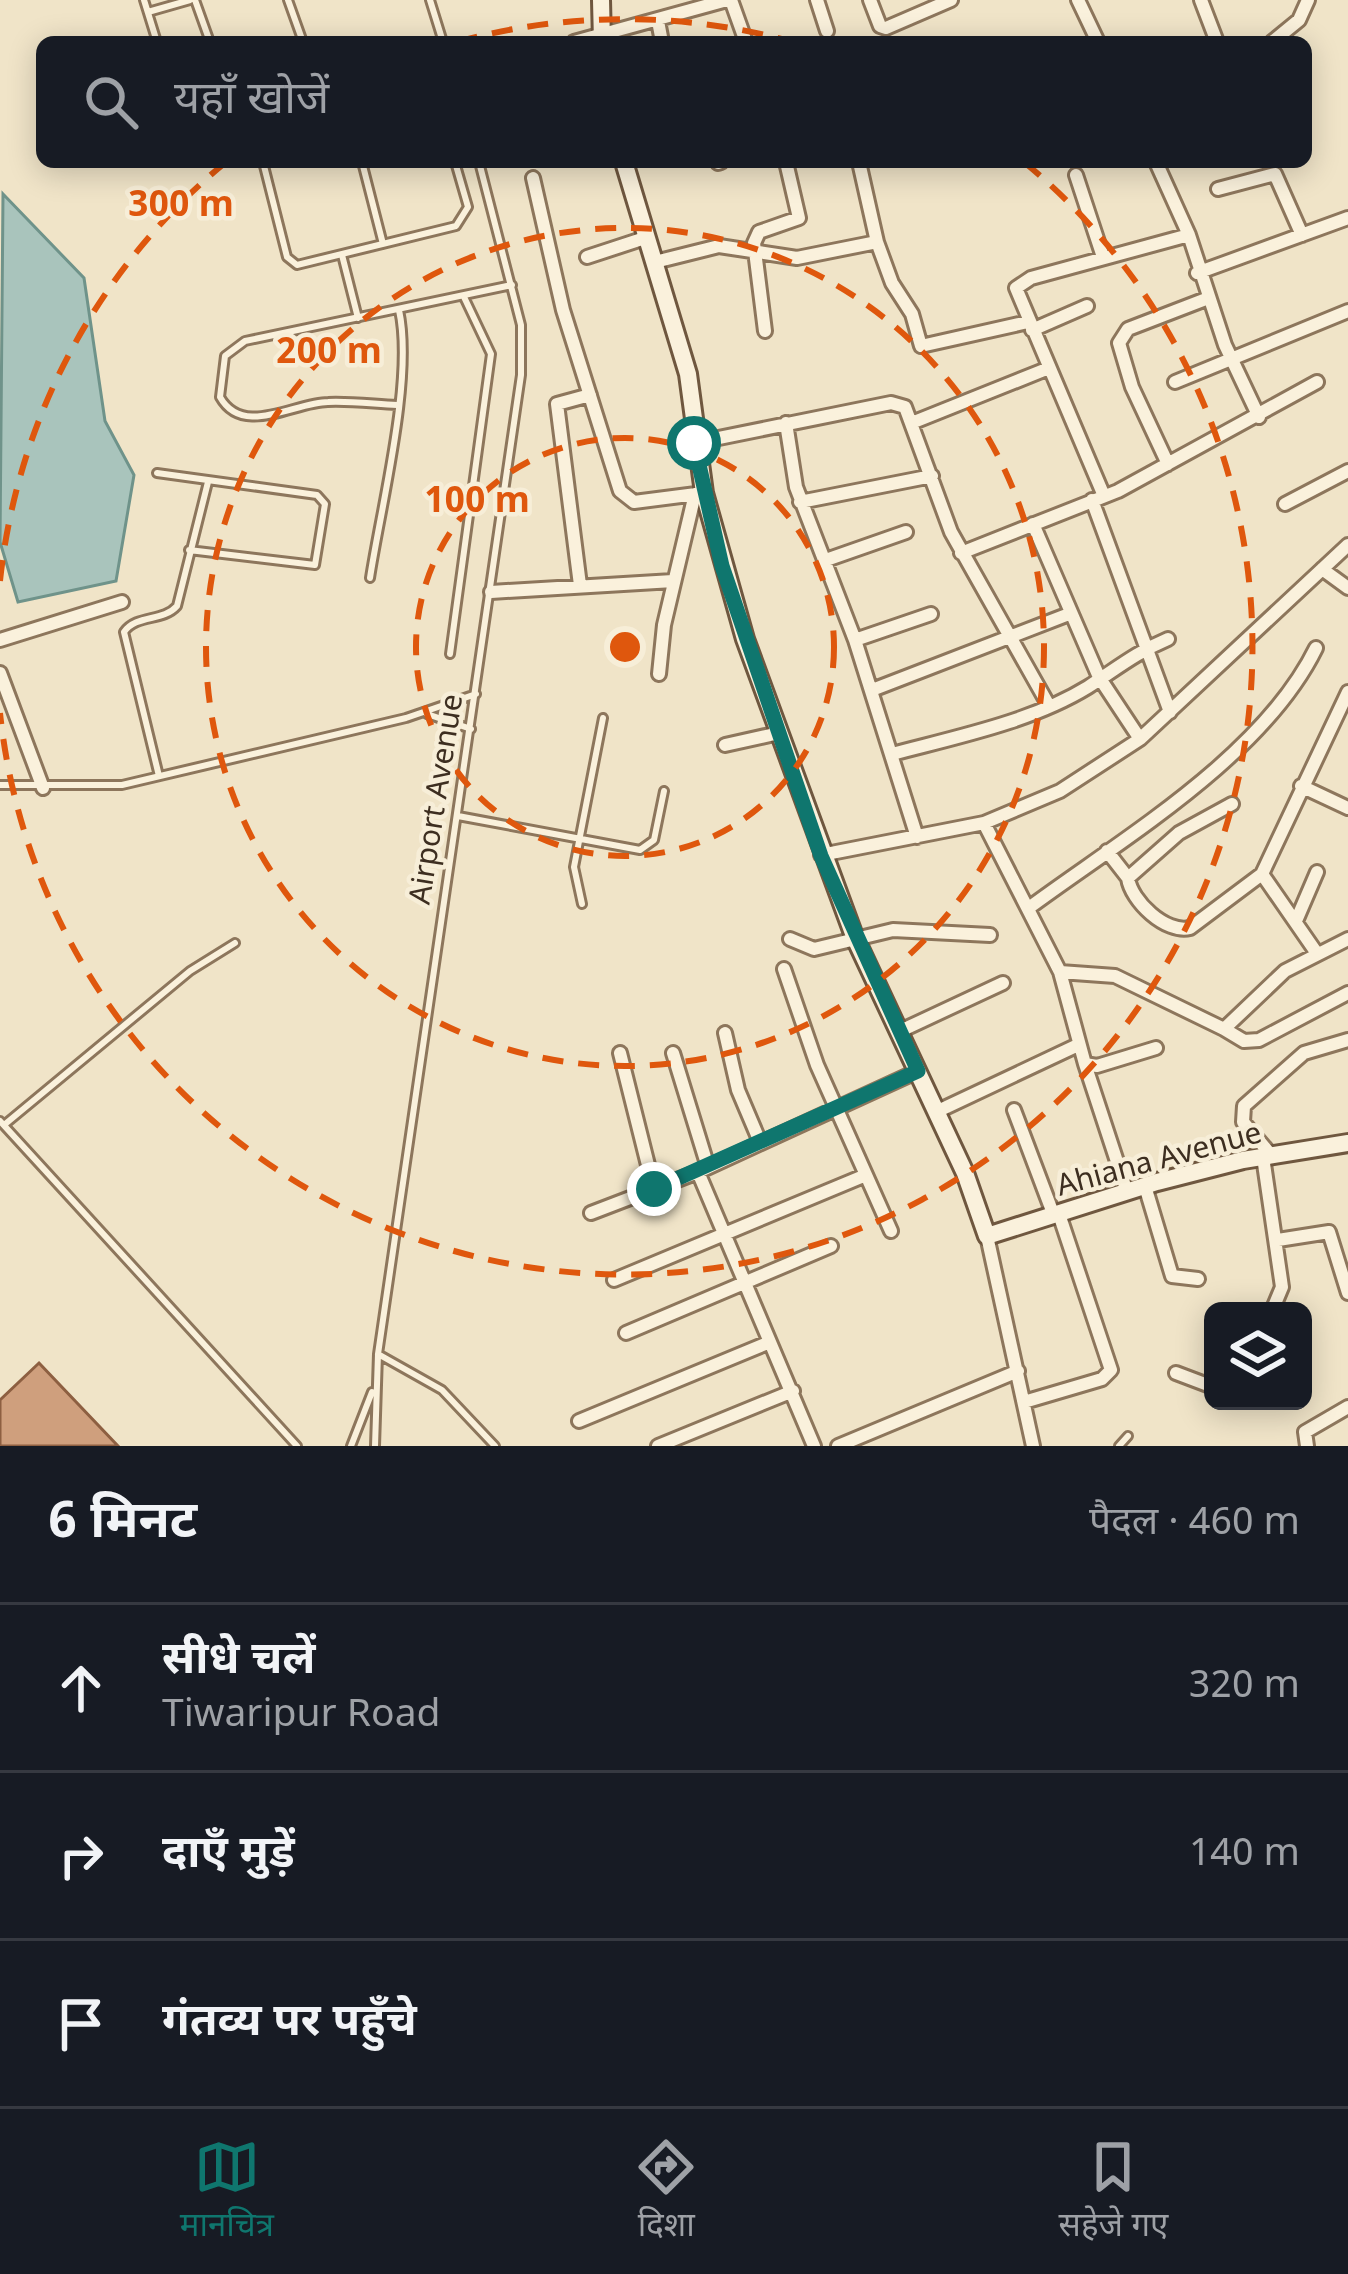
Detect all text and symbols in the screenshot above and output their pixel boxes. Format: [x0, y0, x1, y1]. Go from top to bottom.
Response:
search box [36, 36, 1312, 168]
icon: search [78, 69, 144, 135]
text: यहाँ खोजें [174, 73, 329, 131]
text: 300 m [128, 184, 234, 231]
text: 200 m [276, 331, 382, 378]
route start [667, 416, 721, 470]
text: 100 m [424, 480, 530, 527]
centre of rings [604, 626, 646, 668]
street label: Airport Avenue [403, 692, 474, 907]
street label: Ahiana Avenue [1053, 1115, 1266, 1208]
route end [627, 1162, 681, 1216]
map controls [1204, 1302, 1312, 1410]
button: layers [1204, 1302, 1312, 1410]
text: 6 मिनट [48, 1491, 197, 1558]
text: पैदल · 460 m [1089, 1499, 1300, 1550]
text: सीधे चलें [162, 1633, 316, 1691]
icon: ahead [48, 1655, 114, 1721]
text: 320 m [1189, 1662, 1300, 1713]
text: Tiwaripur Road [162, 1691, 441, 1742]
icon: right [48, 1823, 114, 1889]
text: दाएँ मुड़ें [162, 1827, 295, 1885]
text: 140 m [1189, 1830, 1300, 1881]
icon: arrive [48, 1991, 114, 2057]
text: गंतव्य पर पहुँचे [162, 1995, 417, 2053]
tab: मानचित्र [180, 2134, 274, 2249]
tab: दिशा [633, 2134, 699, 2249]
tab: सहेजे गए [1059, 2134, 1168, 2249]

